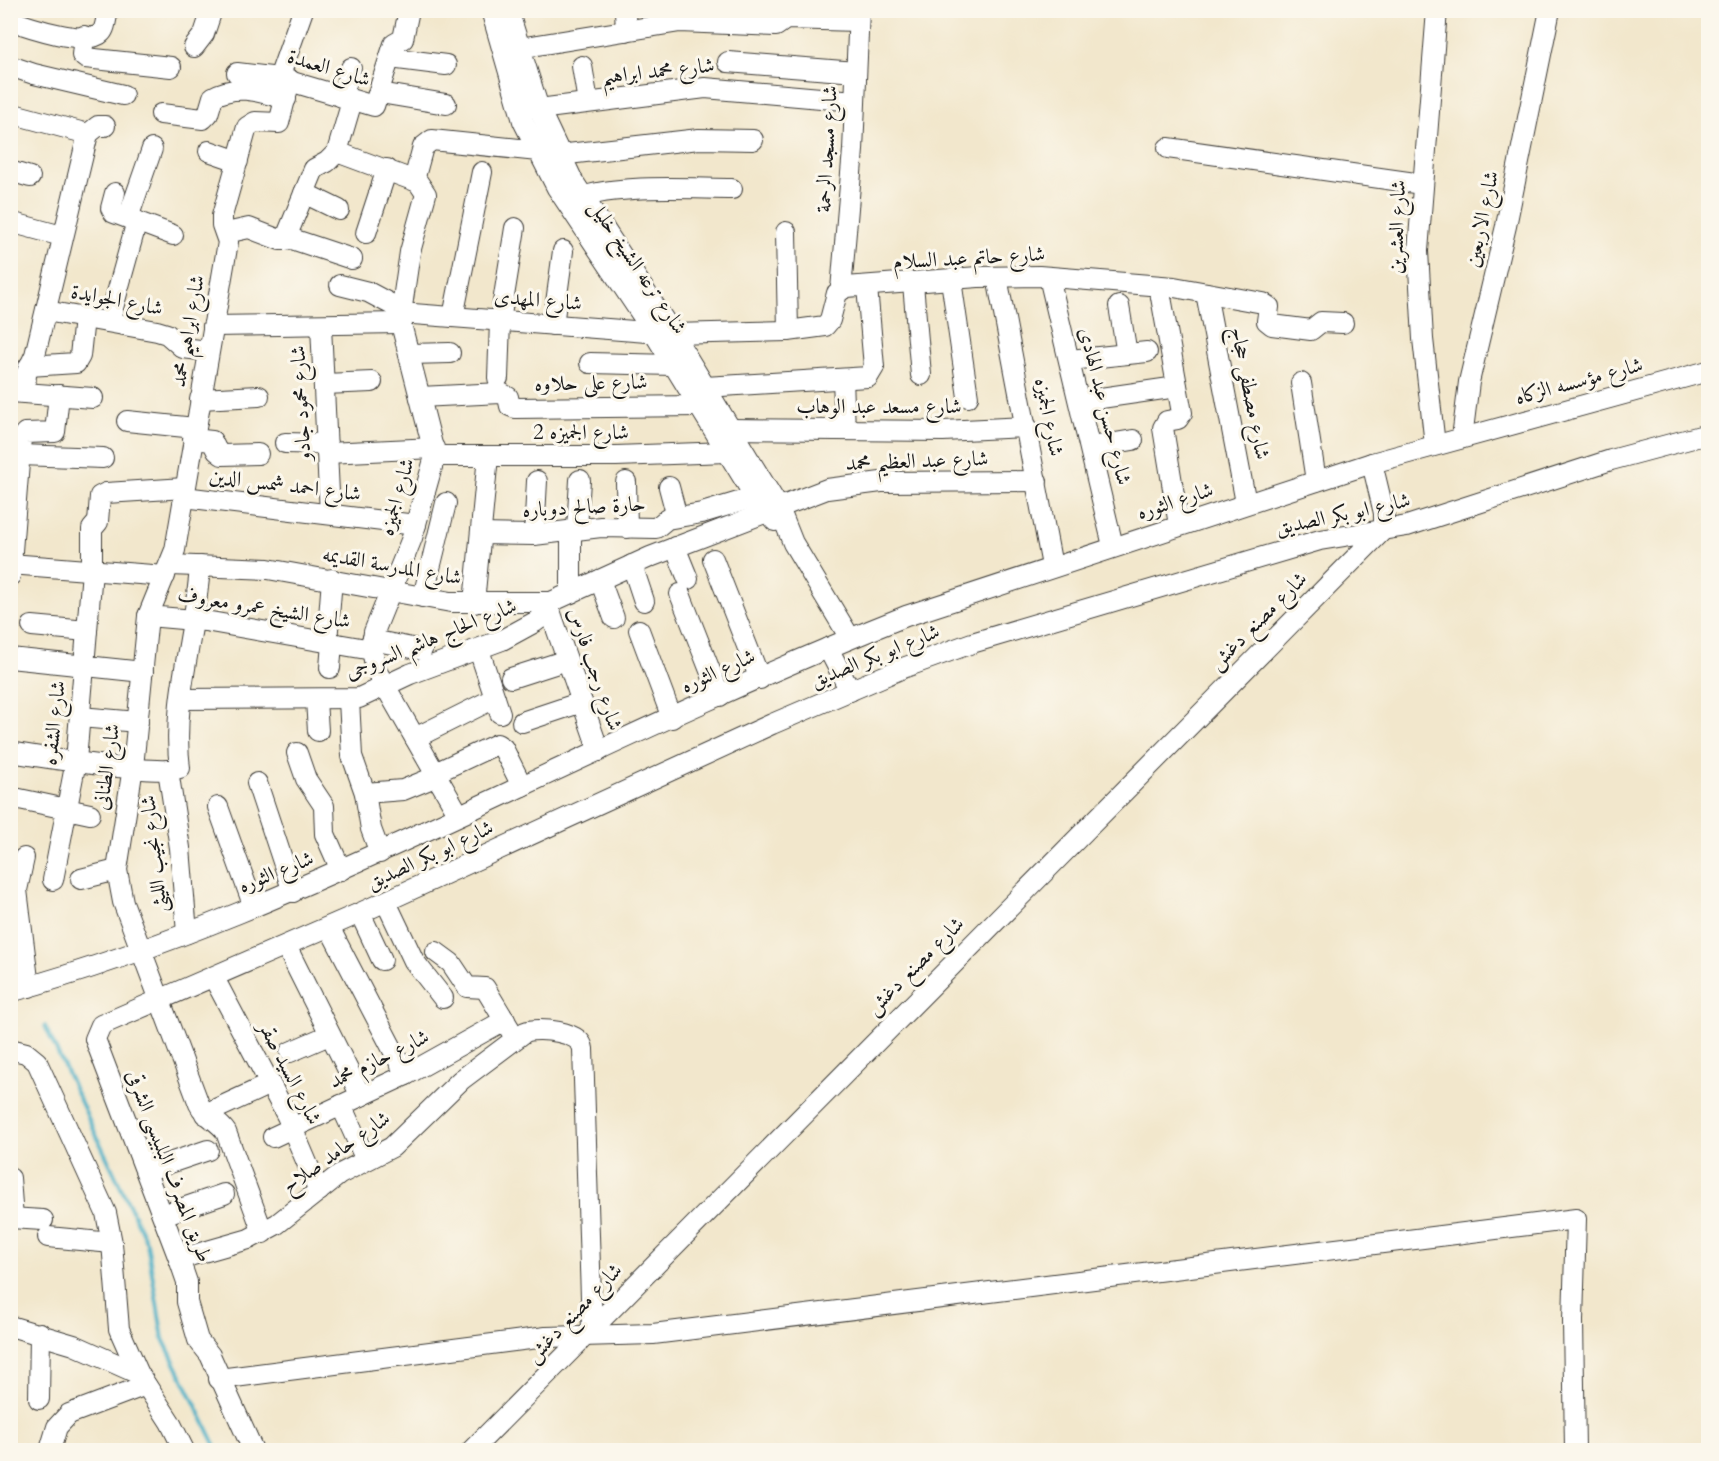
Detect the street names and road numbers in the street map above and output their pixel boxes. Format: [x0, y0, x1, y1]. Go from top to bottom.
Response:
street label: شارع العمدة [283, 42, 374, 97]
street label: شارع محمد ابراهيم [600, 51, 716, 97]
street label: شارع مسجد الرحمة [809, 85, 848, 214]
street label: شارع الاربعين [1458, 168, 1509, 271]
street label: شارع العشرين [1381, 179, 1416, 275]
street label: شارع ترعه الشيخ خليل [579, 194, 694, 342]
street label: شارع حاتم عبد السلام [892, 240, 1046, 279]
street label: شارع ابراهيم محمد [164, 273, 218, 390]
street label: شارع الجوايدة [68, 277, 165, 326]
street label: شارع المهدى [493, 282, 583, 321]
street label: شارع حسن عبد الهادى [1068, 324, 1139, 489]
street label: شارع مصطفى حجاج [1219, 324, 1277, 463]
street label: شارع محمود جادو [284, 345, 322, 463]
street label: شارع مؤسسه الزكاه [1512, 350, 1647, 415]
street label: شارع على حلاوه [534, 368, 648, 401]
street label: شارع الجميزه [1024, 375, 1071, 459]
street label: شارع مسعد عبد الوهاب [796, 392, 962, 424]
street label: شارع الجميزه 2 [533, 418, 629, 450]
street label: شارع عبد العظيم محمد [845, 444, 989, 484]
street label: شارع الجميزه [372, 455, 425, 540]
street label: شارع احمد شمس الدين [207, 461, 363, 512]
street label: شارع الثوره [1133, 475, 1218, 530]
street label: شارع ابو بكر الصديق [1273, 486, 1414, 545]
street label: حارة صالح دوباره [522, 489, 647, 528]
street label: شارع المدرسة القديمه [319, 539, 464, 595]
street label: شارع مصنع دغش [1202, 565, 1317, 680]
street label: شارع الشيخ عمرو معروف [175, 580, 352, 640]
street label: شارع الحاج هاشم السروجى [341, 591, 523, 692]
street label: شارع رجب فارس [558, 603, 630, 736]
street label: شارع ابو بكر الصديق [806, 617, 945, 698]
street label: شارع الثوره [676, 642, 761, 703]
street label: شارع الشفره [35, 679, 76, 767]
street label: شارع الطنانى [87, 722, 130, 813]
street label: شارع نجيب الليثى [133, 794, 178, 914]
street label: شارع ابو بكر الصديق [362, 813, 500, 900]
street label: شارع الثوره [234, 844, 319, 903]
street label: شارع مصنع دغش [859, 910, 974, 1025]
street label: شارع السيد صقر [248, 1014, 329, 1131]
street label: شارع حازم محمد [324, 1022, 435, 1098]
street label: طريق المصرف البلبيسى الشرقى [119, 1066, 219, 1266]
street label: شارع حامد صلاح [276, 1104, 398, 1203]
street label: شارع مصنع دغش [519, 1257, 632, 1372]

